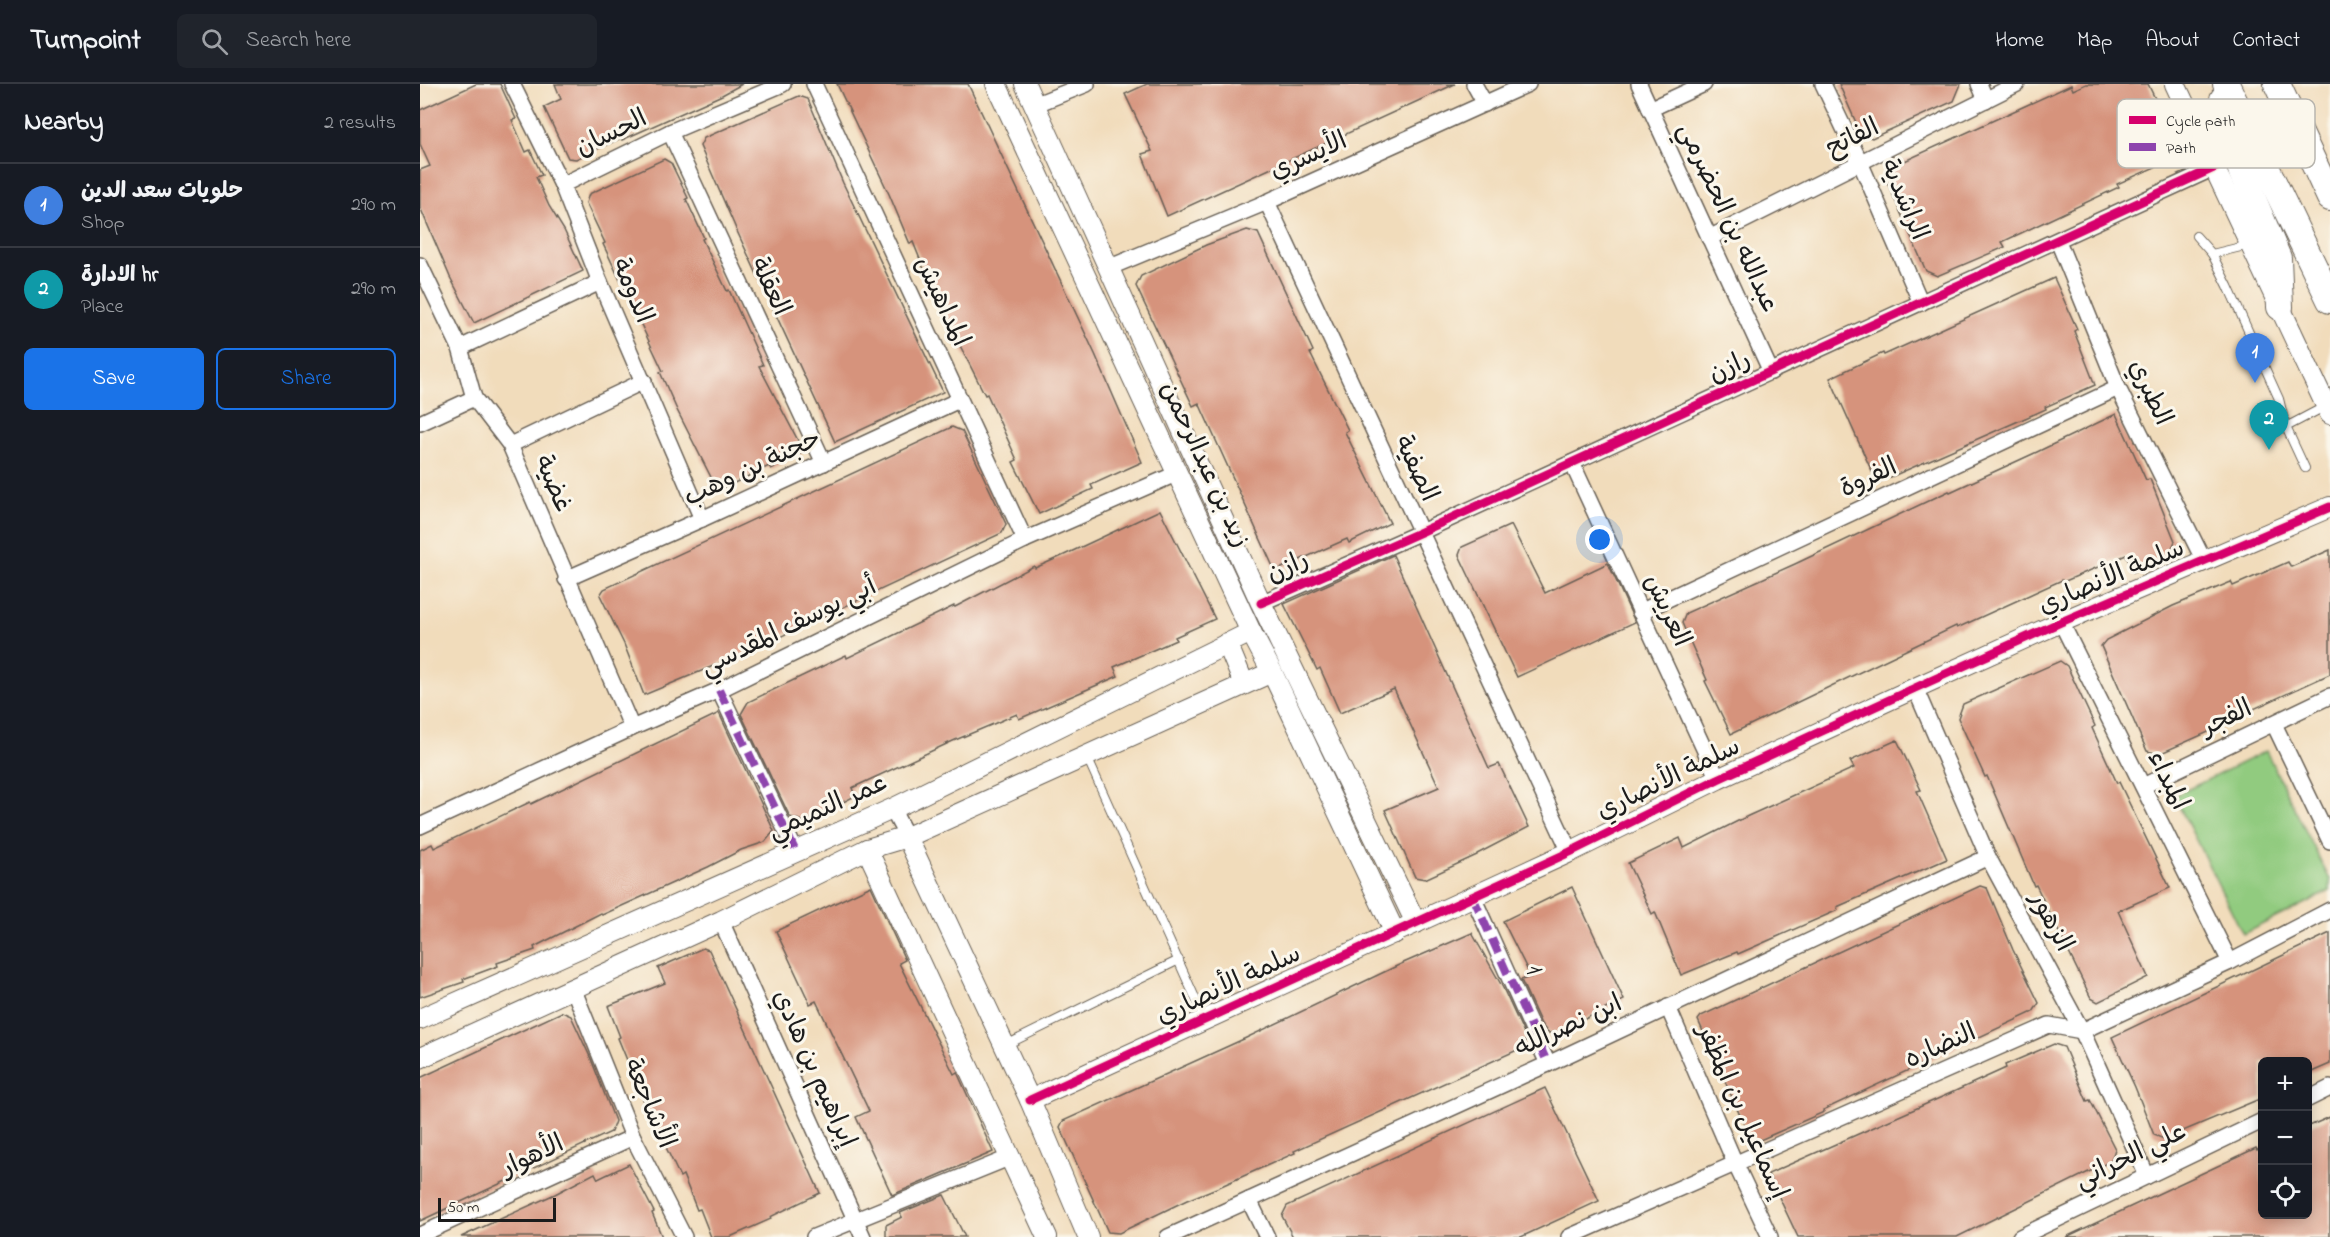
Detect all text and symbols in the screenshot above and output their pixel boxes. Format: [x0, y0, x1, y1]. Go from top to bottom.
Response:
search box [177, 14, 597, 68]
text: Turnpoint [30, 21, 141, 62]
icon: search [198, 25, 231, 58]
text: Search here [246, 25, 351, 57]
text: Home [1995, 26, 2044, 56]
text: Map [2077, 26, 2112, 56]
text: About [2145, 26, 2199, 56]
text: Contact [2232, 26, 2300, 56]
legend [2117, 99, 2315, 168]
street label: الحسان [570, 100, 654, 168]
text: Nearby [24, 104, 103, 142]
text: 2 results [324, 109, 396, 138]
street label: الفاتح [1820, 110, 1886, 168]
text: Cycle path [2166, 110, 2235, 134]
street label: عبدالله بن الحضرمي [1665, 117, 1788, 320]
street label: الأيسري [1263, 121, 1354, 191]
text: Path [2166, 137, 2196, 161]
street label: الراشدية [1869, 153, 1937, 247]
text: حلويات سعد الدين [81, 176, 243, 208]
text: 1 [40, 191, 47, 220]
text: 290 m [351, 191, 396, 220]
text: Shop [81, 209, 125, 238]
street label: العقلة [739, 251, 799, 323]
street label: المداهيش [904, 251, 978, 353]
street label: الدومة [600, 252, 662, 330]
text: الادارة hr [81, 260, 158, 292]
text: 2 [39, 275, 48, 304]
text: 290 m [351, 275, 396, 304]
text: Place [81, 293, 123, 322]
pin: 1 [2236, 334, 2274, 383]
street label: رازن [1703, 342, 1757, 394]
button: Save [24, 348, 204, 410]
button: Share [216, 348, 396, 410]
street label: الطبري [2117, 354, 2181, 432]
street label: زيد بن عبدالرحمن [1149, 376, 1259, 554]
pin: 2 [2250, 400, 2288, 450]
street label: حجنة بن وهب [678, 421, 828, 517]
street label: الصفية [1383, 429, 1447, 509]
street label: الفروة [1834, 449, 1904, 509]
street label: غضية [523, 450, 581, 518]
your location [1585, 525, 1614, 554]
street label: سلمة الأنصاري [2032, 528, 2191, 626]
street label: رازن [1261, 542, 1315, 594]
street label: العريش [1633, 568, 1699, 654]
street label: أبي يوسف المقدسي [694, 569, 885, 688]
street label: الفجر [2193, 691, 2259, 748]
street label: سلمة الأنصاري [1590, 727, 1747, 831]
street label: المبداء [2136, 745, 2198, 817]
street label: عمر التميمي [762, 765, 894, 852]
street label: الزهور [2018, 884, 2082, 959]
street label: سلمة الأنصاري [1150, 934, 1308, 1036]
street label: 1 [1514, 958, 1552, 982]
street label: إبراهيم بن هادي [761, 984, 865, 1154]
street label: ابن نصرالله [1509, 986, 1629, 1068]
street label: النضاره [1899, 1014, 1983, 1080]
street label: إسماعيل بن المظفر [1685, 1016, 1797, 1206]
street label: الأشاجعة [612, 1052, 686, 1155]
map controls [2258, 1057, 2312, 1219]
button: + [2258, 1057, 2312, 1111]
button: − [2258, 1111, 2312, 1165]
street label: علي الحراني [2069, 1114, 2194, 1201]
street label: الأهوار [493, 1124, 571, 1189]
button: locate [2258, 1165, 2312, 1219]
scale bar [438, 1195, 556, 1222]
text: 50 m [447, 1196, 479, 1220]

